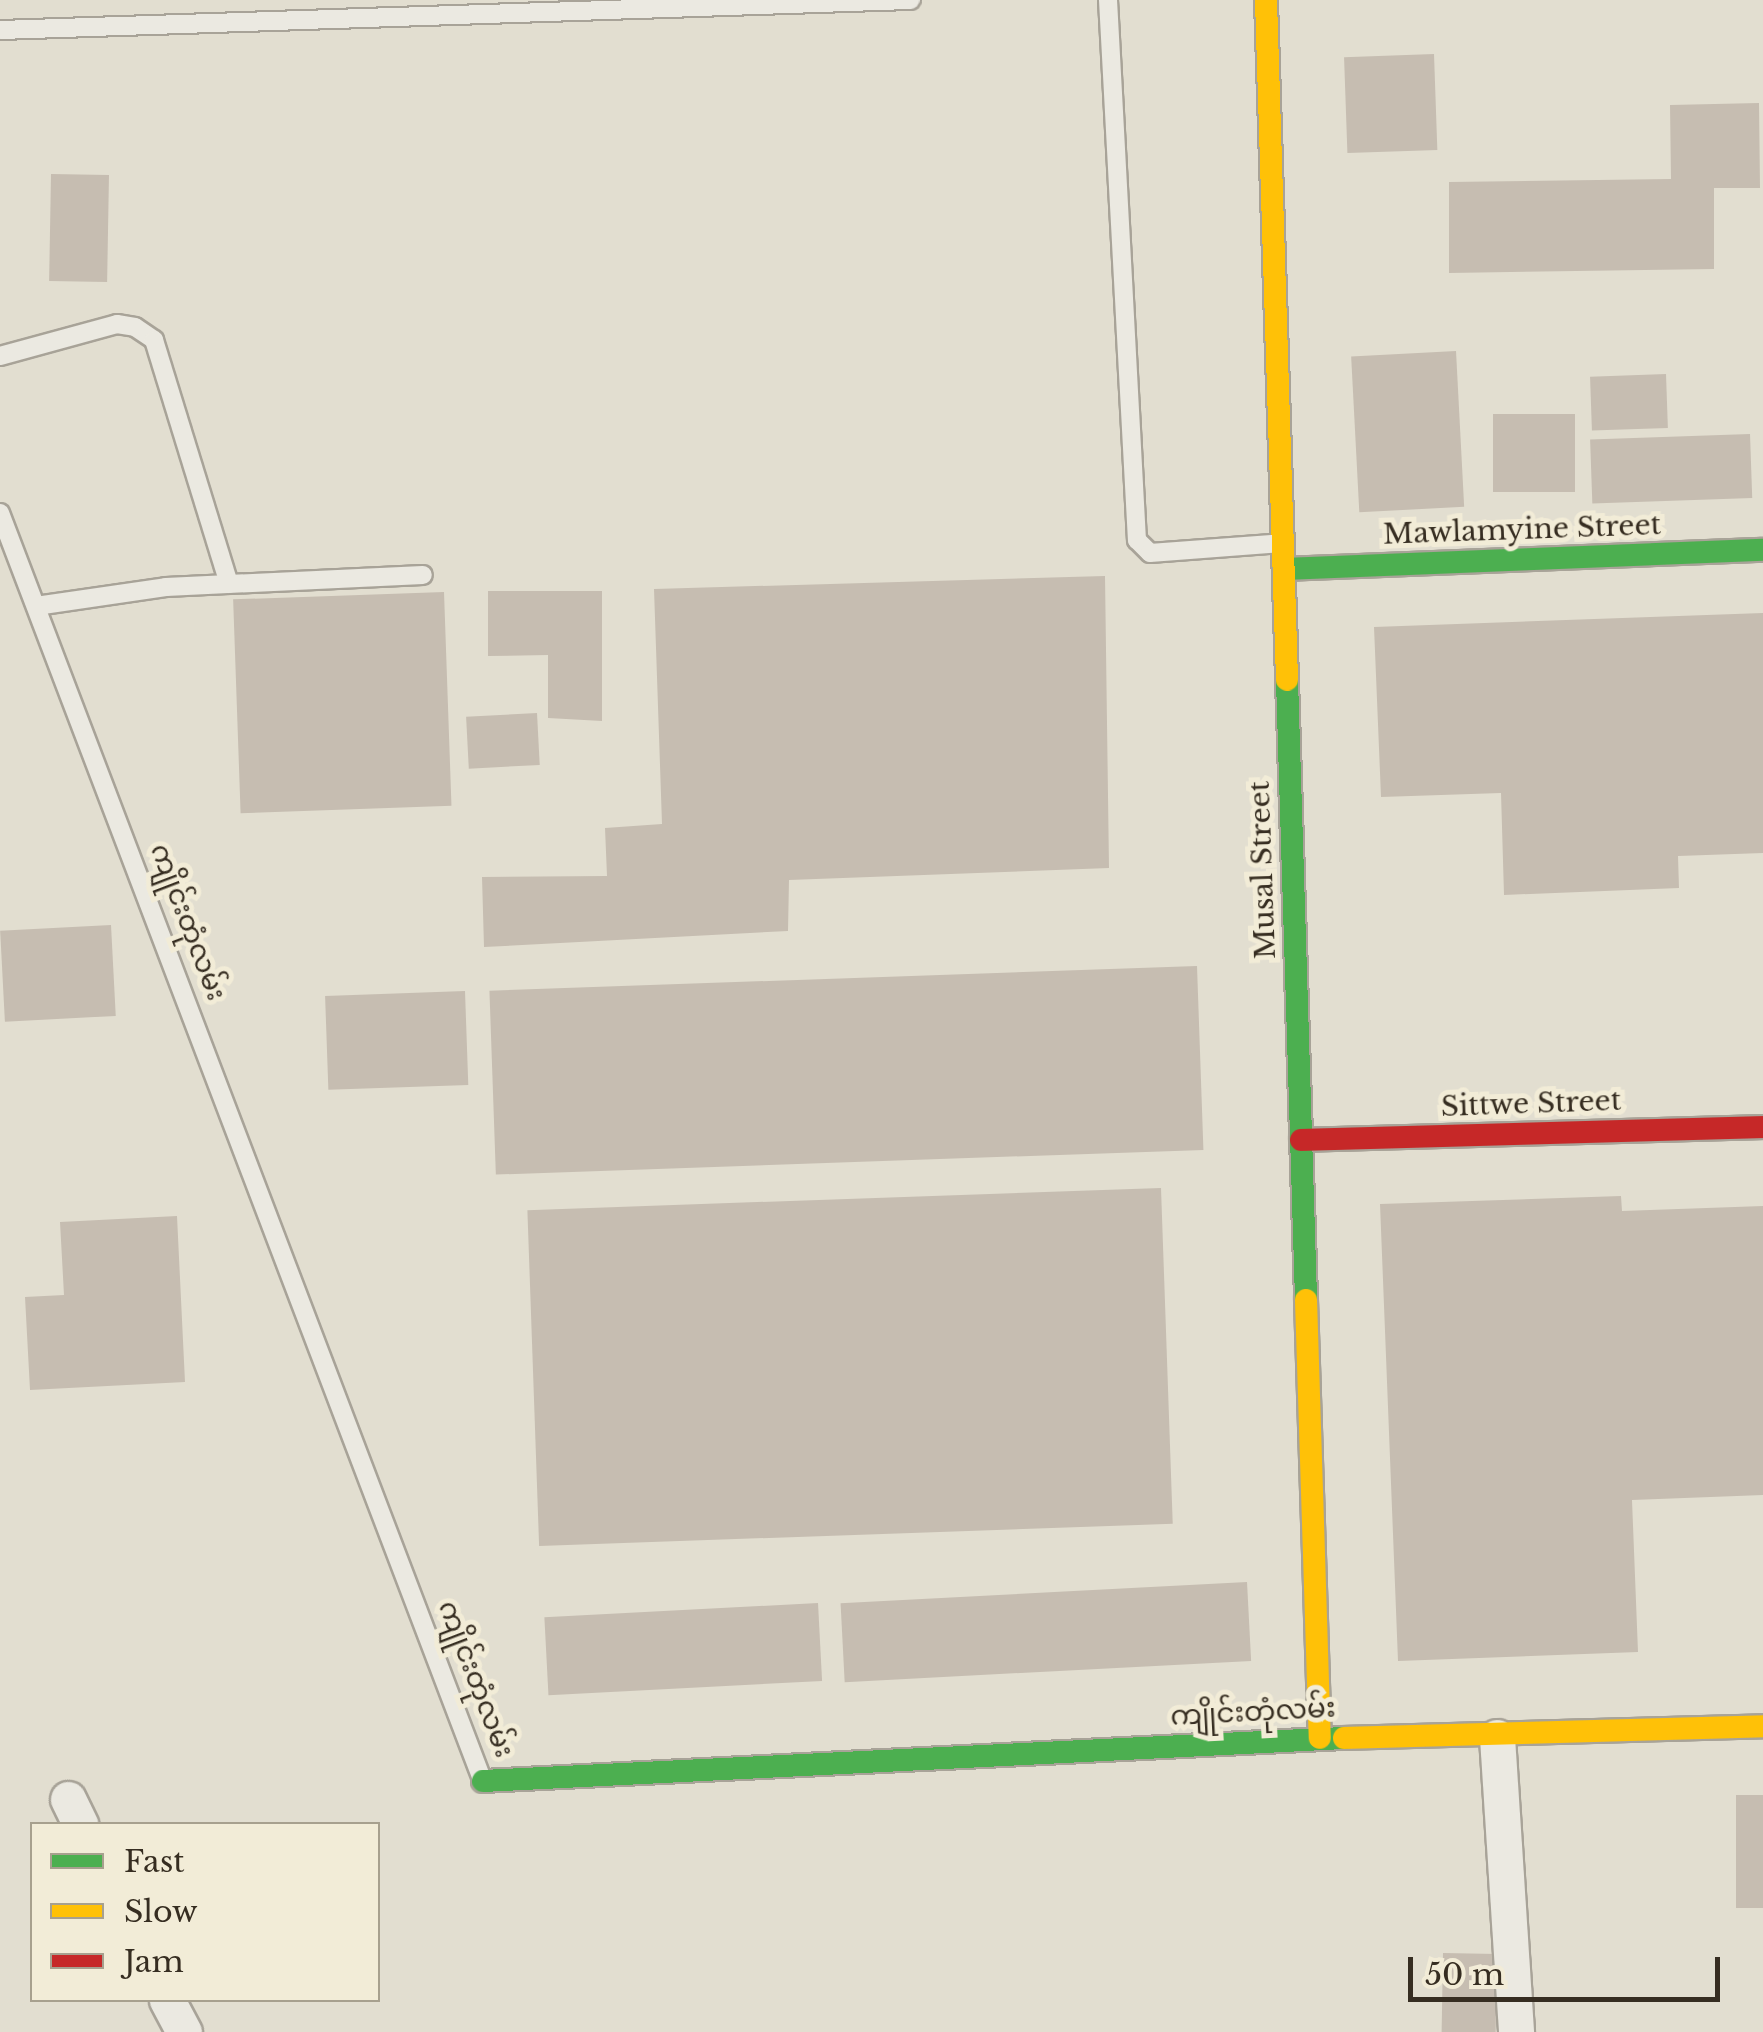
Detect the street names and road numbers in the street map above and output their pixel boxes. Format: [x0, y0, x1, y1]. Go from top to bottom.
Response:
street label: Mawlamyine Street [1382, 508, 1662, 552]
street label: Musal Street [1243, 780, 1283, 960]
street label: ကျိုင်းတုံလမ်း [143, 839, 233, 1005]
street label: Sittwe Street [1440, 1084, 1622, 1124]
street label: ကျိုင်းတုံလမ်း [431, 1596, 521, 1762]
street label: ကျိုင်းတုံလမ်း [1169, 1691, 1337, 1733]

